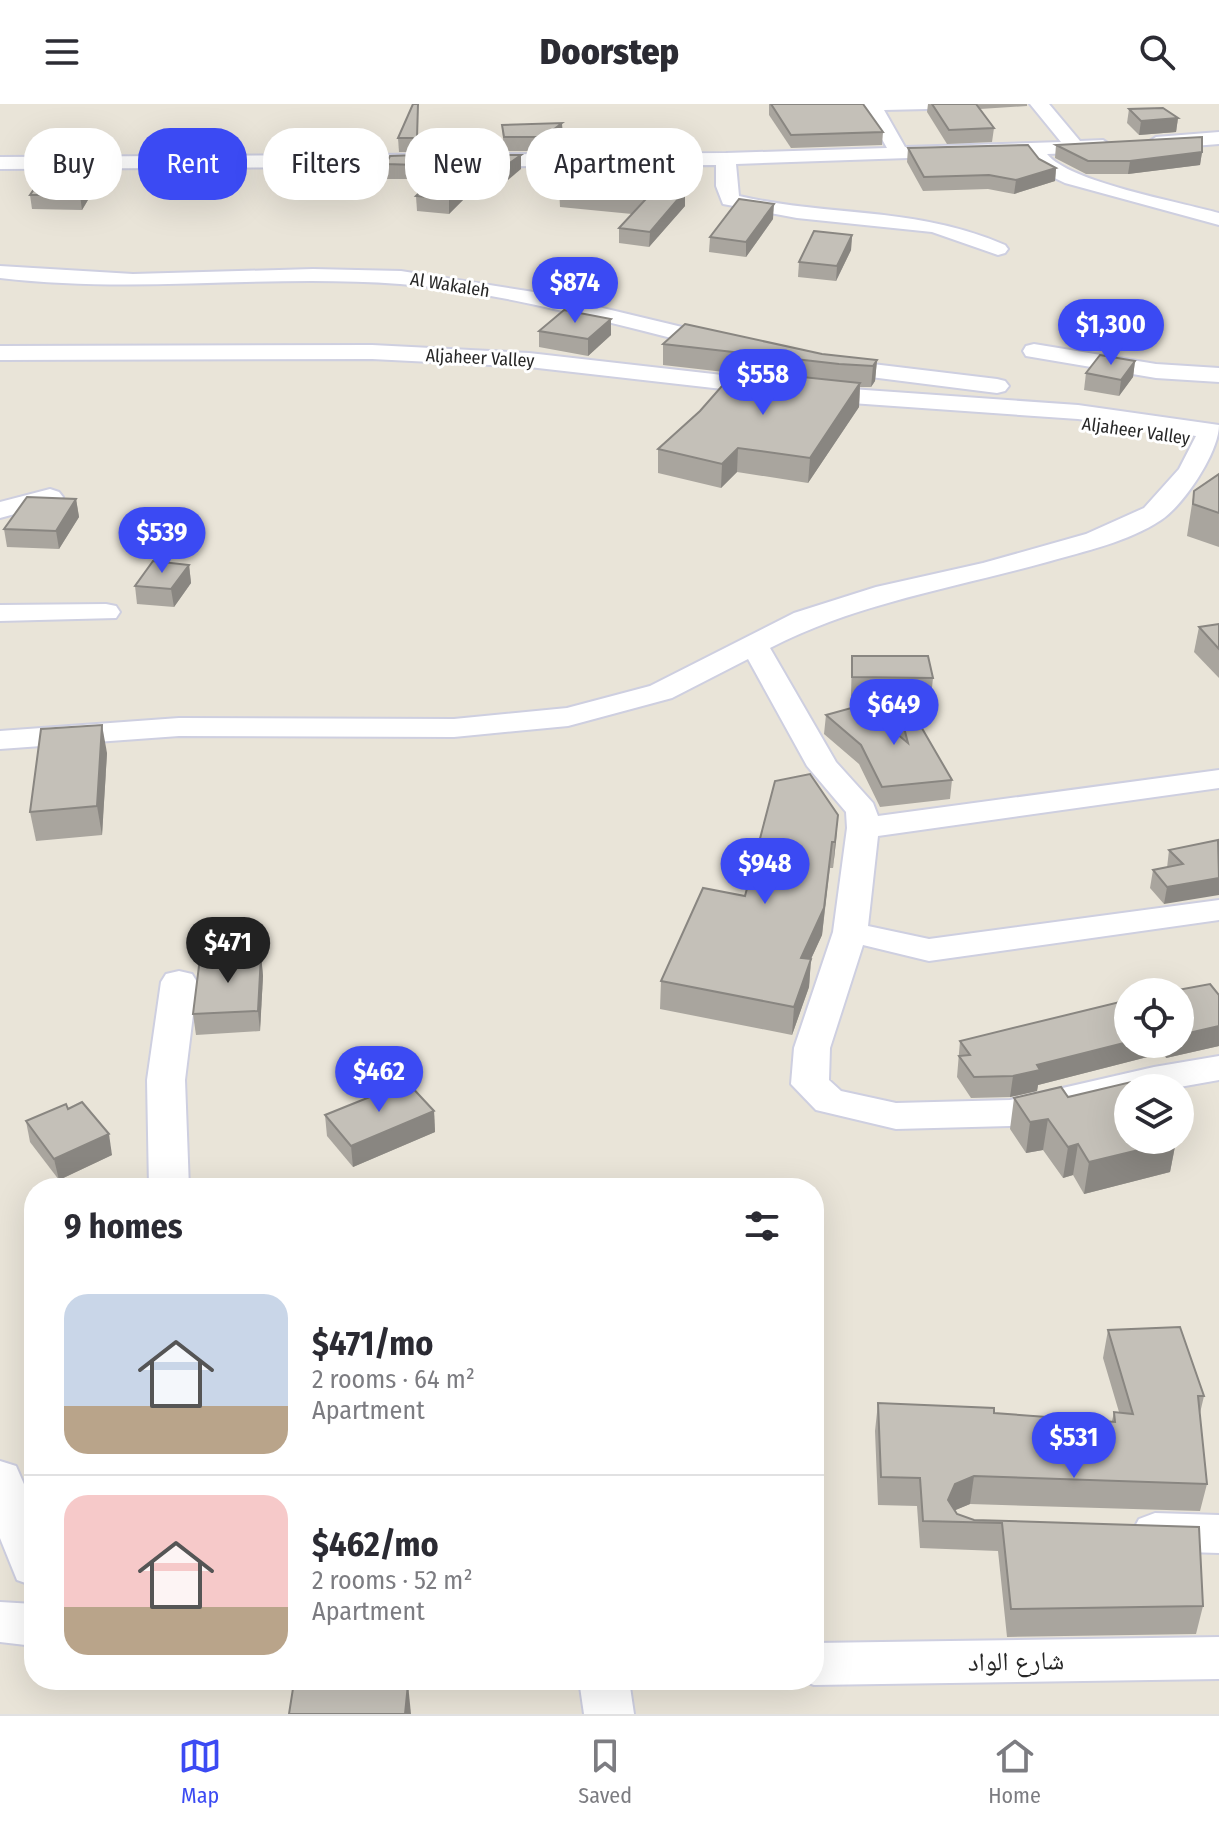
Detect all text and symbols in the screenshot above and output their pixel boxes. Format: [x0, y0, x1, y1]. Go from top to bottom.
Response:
icon: menu [40, 30, 84, 74]
text: Doorstep [540, 30, 679, 74]
icon: search [1135, 30, 1179, 74]
chip: Buy [24, 128, 122, 200]
chip: Rent [138, 128, 247, 200]
chip: Filters [263, 128, 389, 200]
chip: New [405, 128, 510, 200]
chip: Apartment [526, 128, 703, 200]
pin: $874 [528, 257, 622, 325]
text: $874 [550, 267, 600, 298]
street label: Al Wakaleh [409, 268, 491, 302]
pin: $1,300 [1046, 299, 1176, 367]
text: $1,300 [1076, 309, 1146, 340]
street label: Aljaheer Valley [425, 344, 535, 372]
pin: $558 [716, 349, 810, 417]
text: $558 [737, 359, 789, 390]
street label: Aljaheer Valley [1081, 413, 1191, 449]
pin: $539 [115, 507, 209, 575]
text: $539 [137, 517, 188, 548]
pin: $649 [847, 679, 941, 747]
text: $649 [868, 689, 920, 720]
pin: $948 [718, 838, 812, 906]
text: $948 [739, 848, 791, 879]
pin: $471 [181, 917, 275, 985]
text: $471 [204, 927, 252, 958]
map controls [1114, 978, 1194, 1154]
button: locate [1114, 978, 1194, 1058]
pin: $462 [332, 1046, 426, 1114]
text: $462 [353, 1056, 405, 1087]
button: layers [1114, 1074, 1194, 1154]
icon: filters [740, 1204, 784, 1248]
text: 9 homes [64, 1206, 183, 1247]
text: $471/mo [312, 1323, 433, 1364]
icon: home [128, 1326, 224, 1422]
text: 2 rooms · 64 m² [312, 1364, 475, 1395]
text: Apartment [312, 1395, 425, 1426]
pin: $531 [1027, 1412, 1121, 1480]
text: $531 [1050, 1422, 1098, 1453]
text: $462/mo [312, 1524, 439, 1565]
icon: home [128, 1527, 224, 1623]
text: 2 rooms · 52 m² [312, 1565, 473, 1596]
text: Apartment [312, 1596, 425, 1627]
street label: شارع الواد [968, 1645, 1064, 1678]
tab: Map [178, 1734, 222, 1809]
tab: Saved [578, 1734, 632, 1809]
tab: Home [988, 1734, 1041, 1809]

